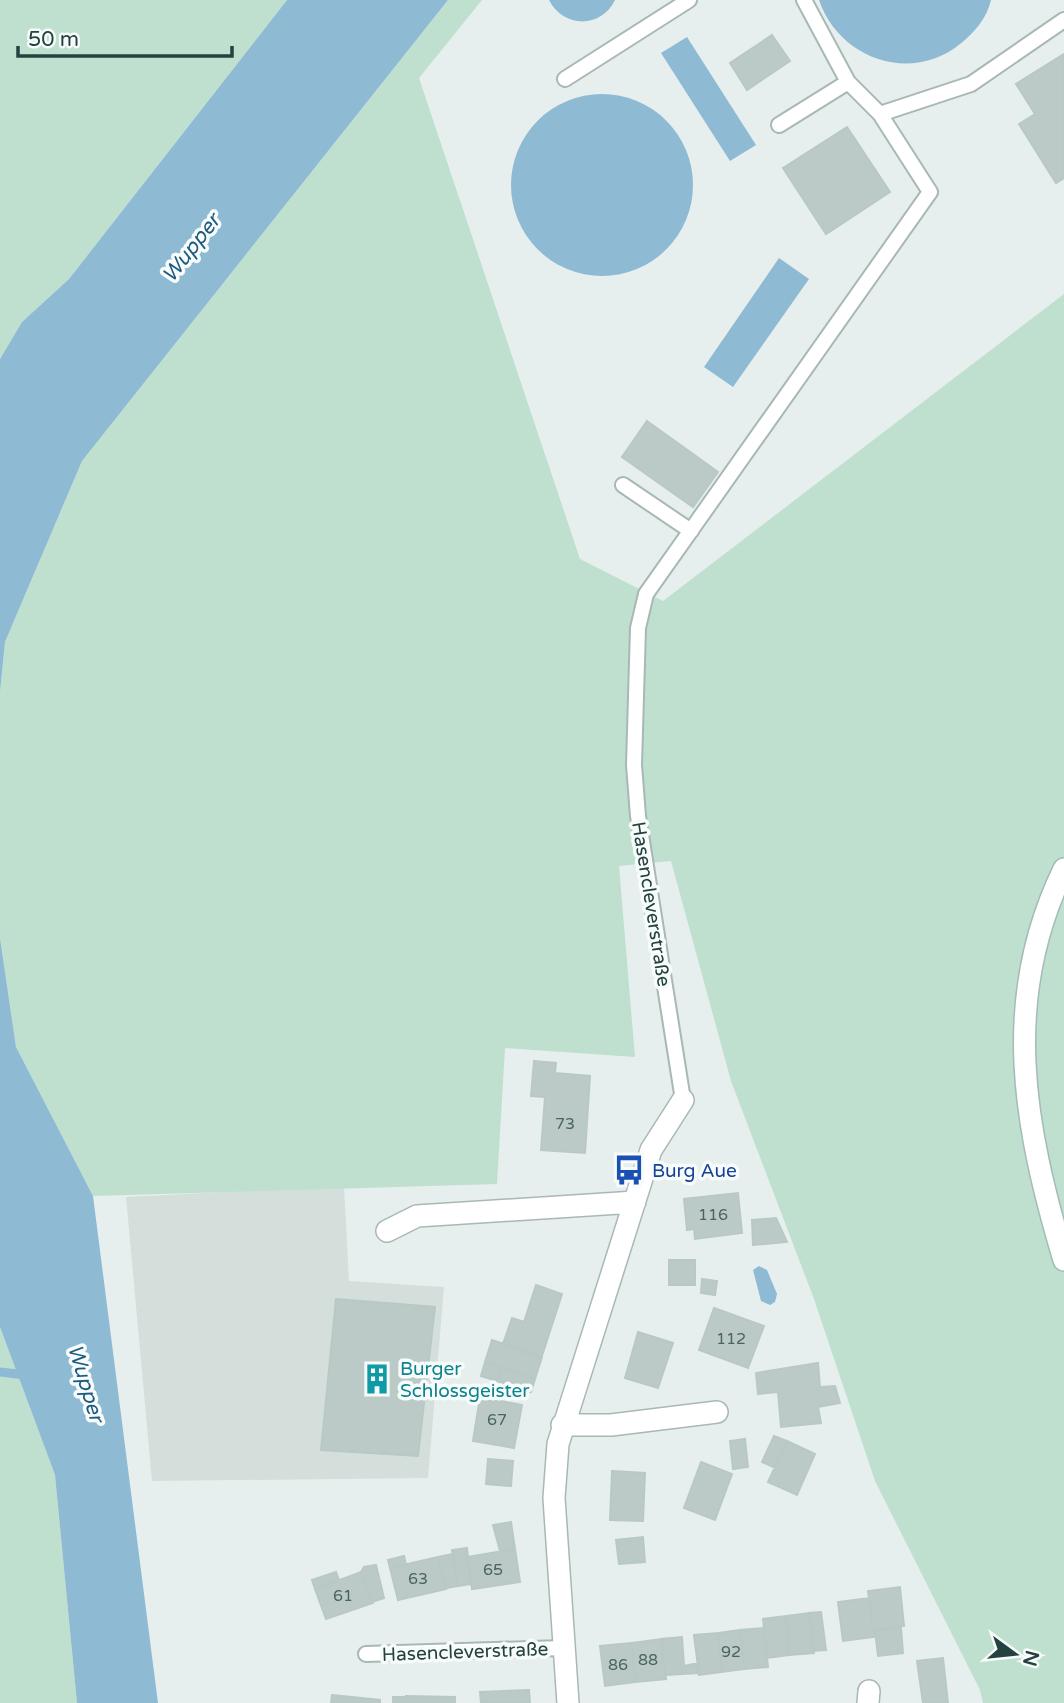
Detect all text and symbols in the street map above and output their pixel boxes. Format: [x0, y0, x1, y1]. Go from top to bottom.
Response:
scale bar [18, 14, 231, 58]
text: 50 m [28, 27, 79, 52]
water label: Wupper [157, 207, 228, 287]
street label: Hasencleverstraße [627, 820, 675, 988]
house number: 73 [555, 1114, 575, 1134]
bus stop icon: Burg Aue [612, 1153, 646, 1187]
place label: Burg Aue [652, 1160, 737, 1182]
house number: 116 [698, 1205, 728, 1225]
house number: 112 [716, 1329, 746, 1349]
water label: Wupper [62, 1341, 110, 1428]
place label: Burger Schlossgeister [400, 1358, 530, 1402]
building icon: Burger Schlossgeister [360, 1362, 394, 1396]
house number: 67 [487, 1410, 507, 1430]
house number: 65 [483, 1560, 503, 1580]
house number: 63 [408, 1569, 428, 1589]
house number: 61 [333, 1586, 353, 1606]
north arrow [980, 1619, 1050, 1689]
street label: Hasencleverstraße [381, 1638, 549, 1666]
house number: 92 [721, 1642, 741, 1662]
text: N [1018, 1648, 1043, 1668]
house number: 88 [638, 1650, 658, 1670]
house number: 86 [608, 1655, 628, 1675]

